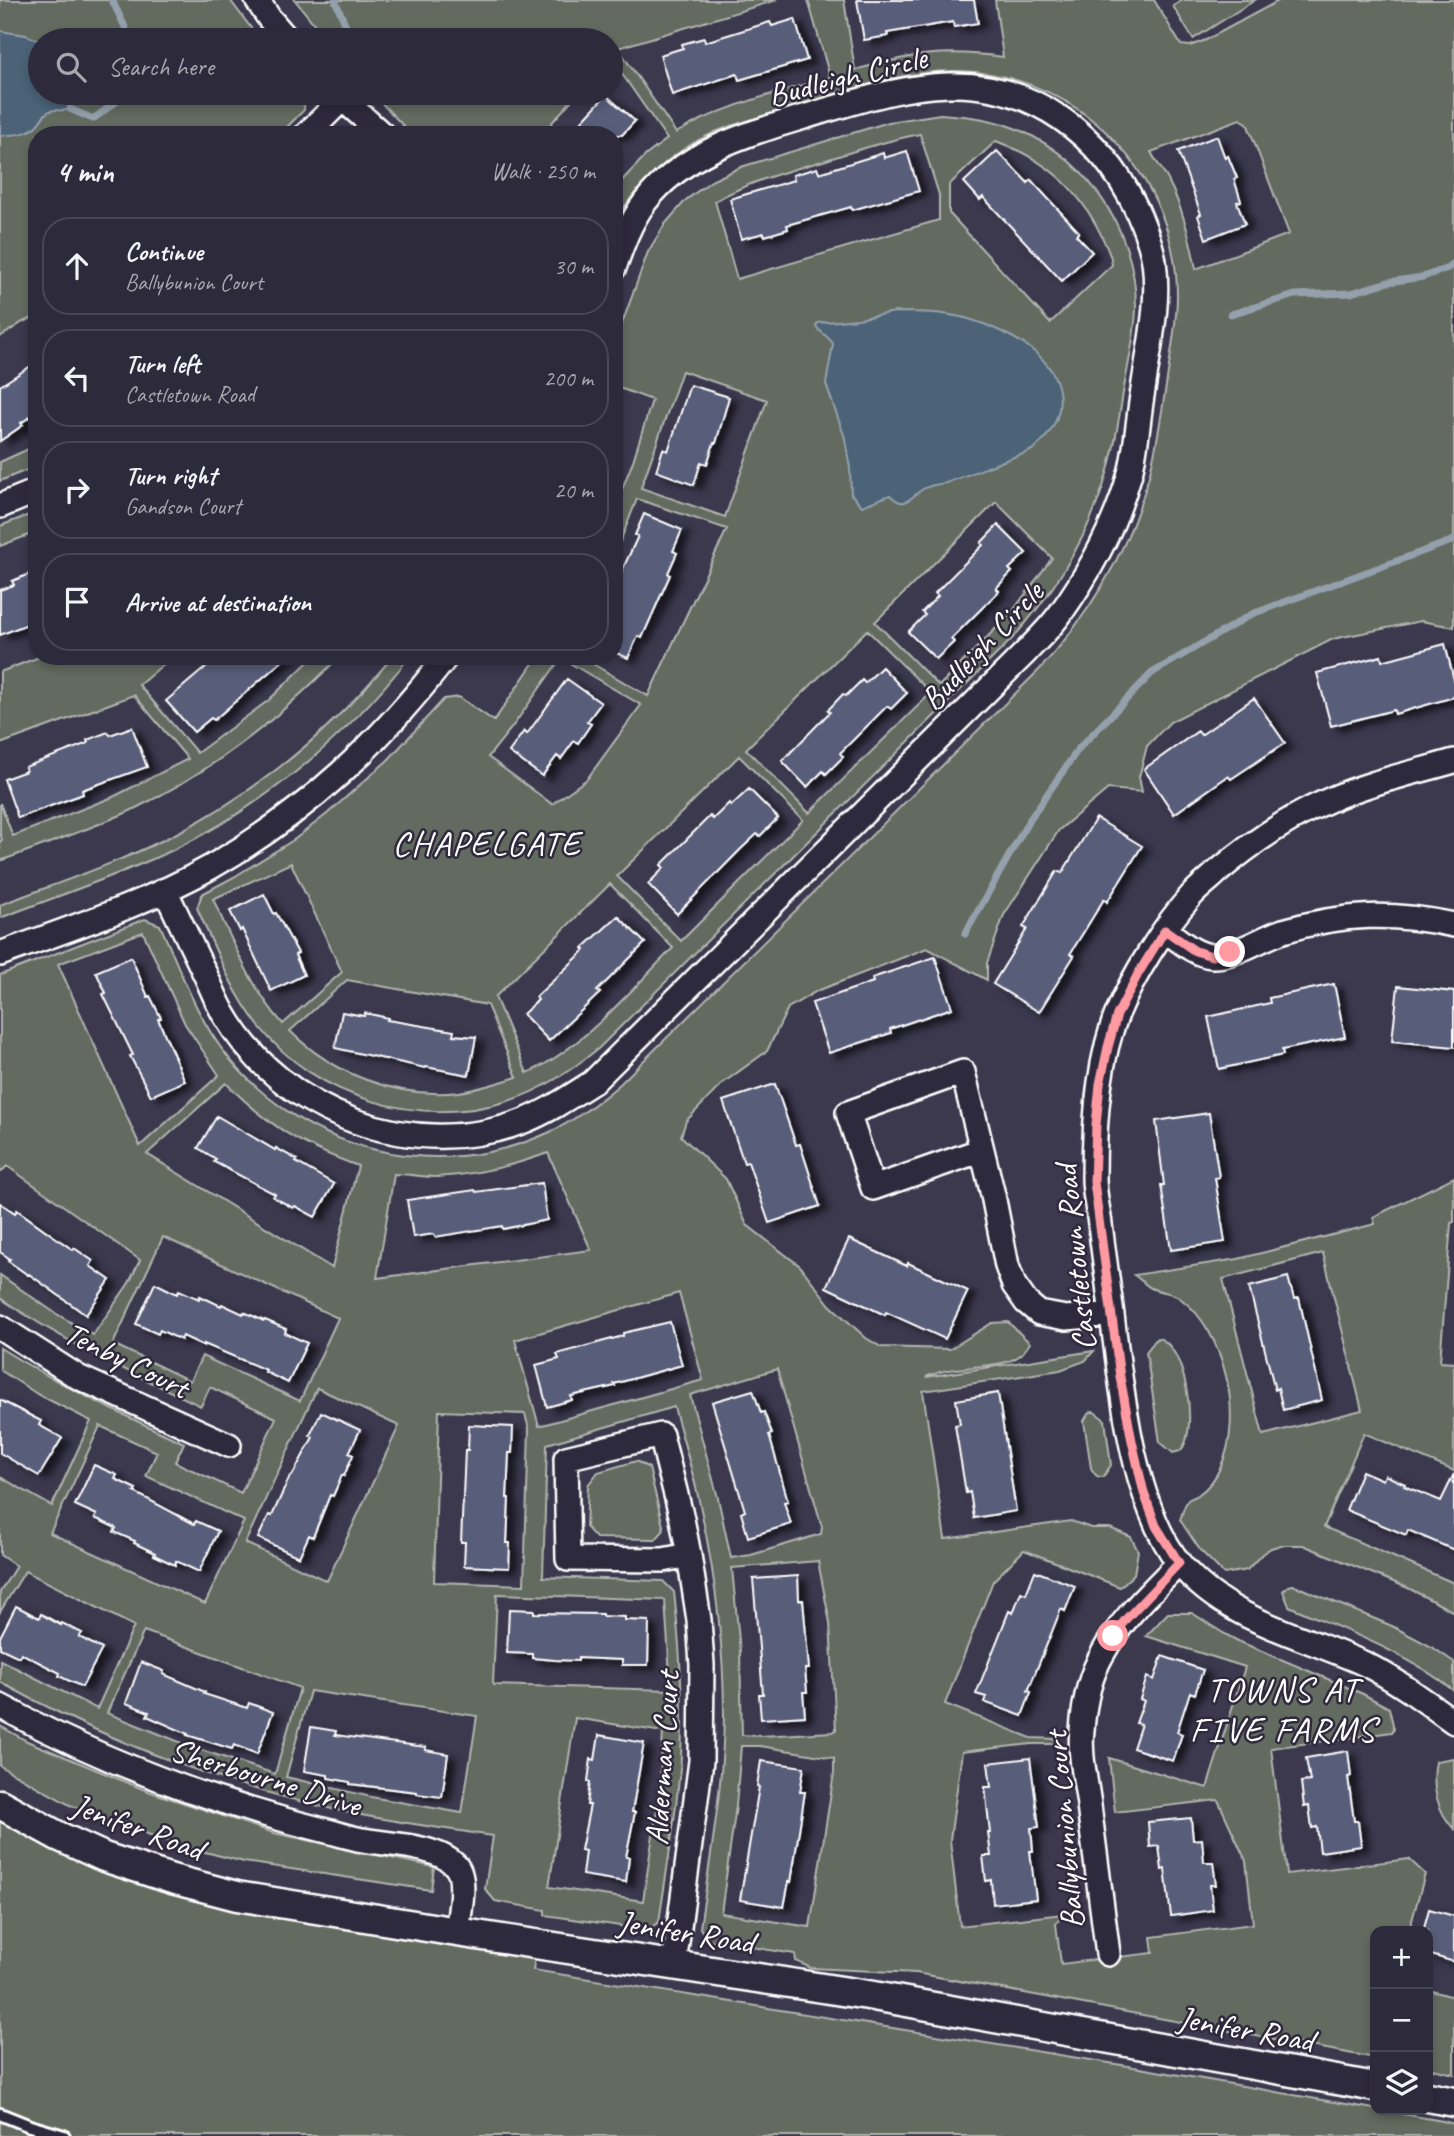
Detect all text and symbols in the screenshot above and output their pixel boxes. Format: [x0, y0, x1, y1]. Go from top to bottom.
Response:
search box [28, 28, 623, 105]
street label: Budleigh Circle [764, 35, 933, 116]
icon: search [52, 48, 90, 86]
text: Search here [108, 50, 214, 83]
text: 4 min [56, 153, 113, 191]
text: Walk · 250 m [491, 157, 595, 186]
text: Continue [125, 235, 203, 268]
icon: ahead [58, 247, 96, 285]
text: 30 m [554, 252, 593, 281]
text: Ballybunion Court [125, 268, 263, 297]
text: Turn left [125, 347, 200, 380]
icon: left [58, 359, 96, 397]
text: 200 m [544, 364, 593, 393]
text: Castletown Road [125, 380, 255, 409]
text: Turn right [125, 459, 216, 492]
icon: right [58, 471, 96, 509]
text: 20 m [554, 476, 593, 505]
text: Gandson Court [125, 492, 241, 521]
street label: Budleigh Circle [911, 570, 1054, 719]
icon: arrive [58, 583, 96, 621]
text: Arrive at destination [125, 586, 311, 619]
district label: CHAPELGATE [392, 821, 584, 866]
route end [1214, 936, 1245, 967]
street label: Castletown Road [1044, 1158, 1106, 1353]
street label: Tenby Court [57, 1312, 199, 1409]
route start [1097, 1620, 1128, 1651]
street label: Alderman Court [635, 1667, 689, 1847]
district label: TOWNS AT FIVE FARMS [1190, 1667, 1381, 1752]
street label: Ballybunion Court [1034, 1726, 1094, 1931]
street label: Sherbourne Drive [165, 1728, 368, 1827]
street label: Jenifer Road [64, 1783, 214, 1872]
street label: Jenifer Road [613, 1900, 762, 1964]
map controls [1370, 1926, 1433, 2115]
button: + [1370, 1926, 1433, 1989]
button: − [1370, 1989, 1433, 2052]
street label: Jenifer Road [1173, 1996, 1322, 2062]
button: layers [1370, 2052, 1433, 2115]

